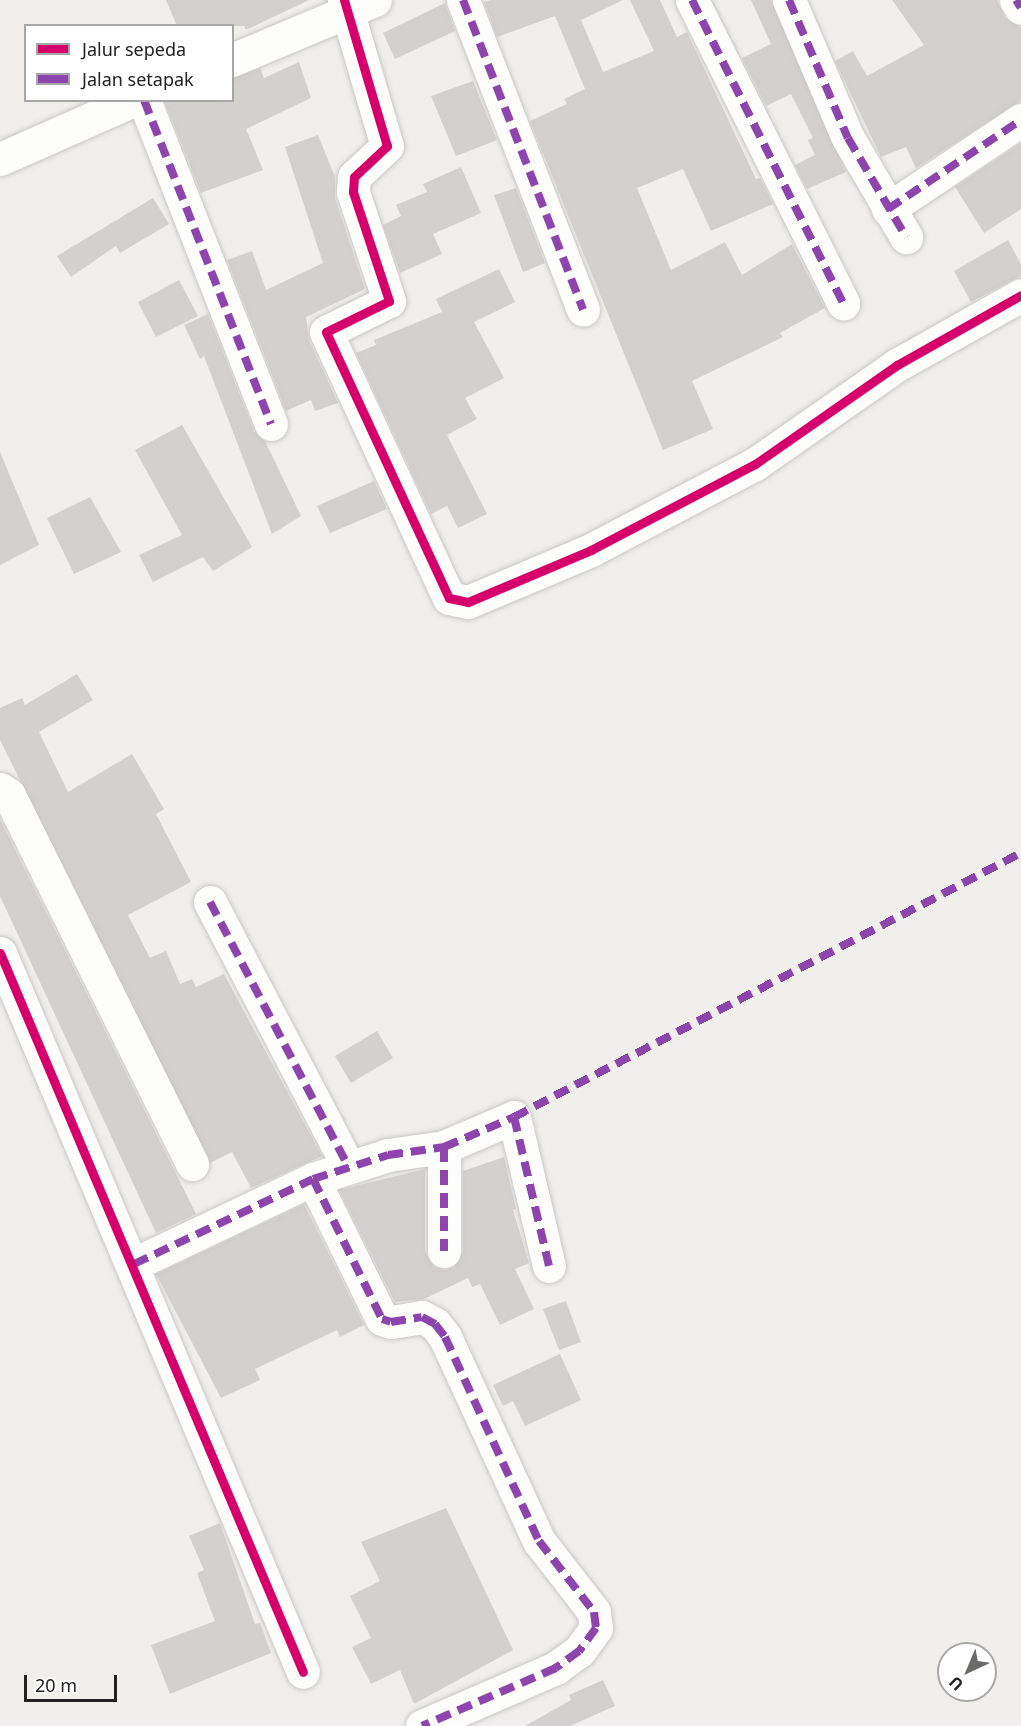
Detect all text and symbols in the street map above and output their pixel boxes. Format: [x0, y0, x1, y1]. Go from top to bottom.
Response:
legend [24, 24, 234, 102]
text: Jalur sepeda [82, 37, 186, 61]
text: Jalan setapak [82, 67, 194, 91]
north arrow [937, 1642, 997, 1702]
scale bar [27, 1663, 120, 1701]
text: U [944, 1671, 968, 1696]
text: 20 m [35, 1673, 77, 1697]

